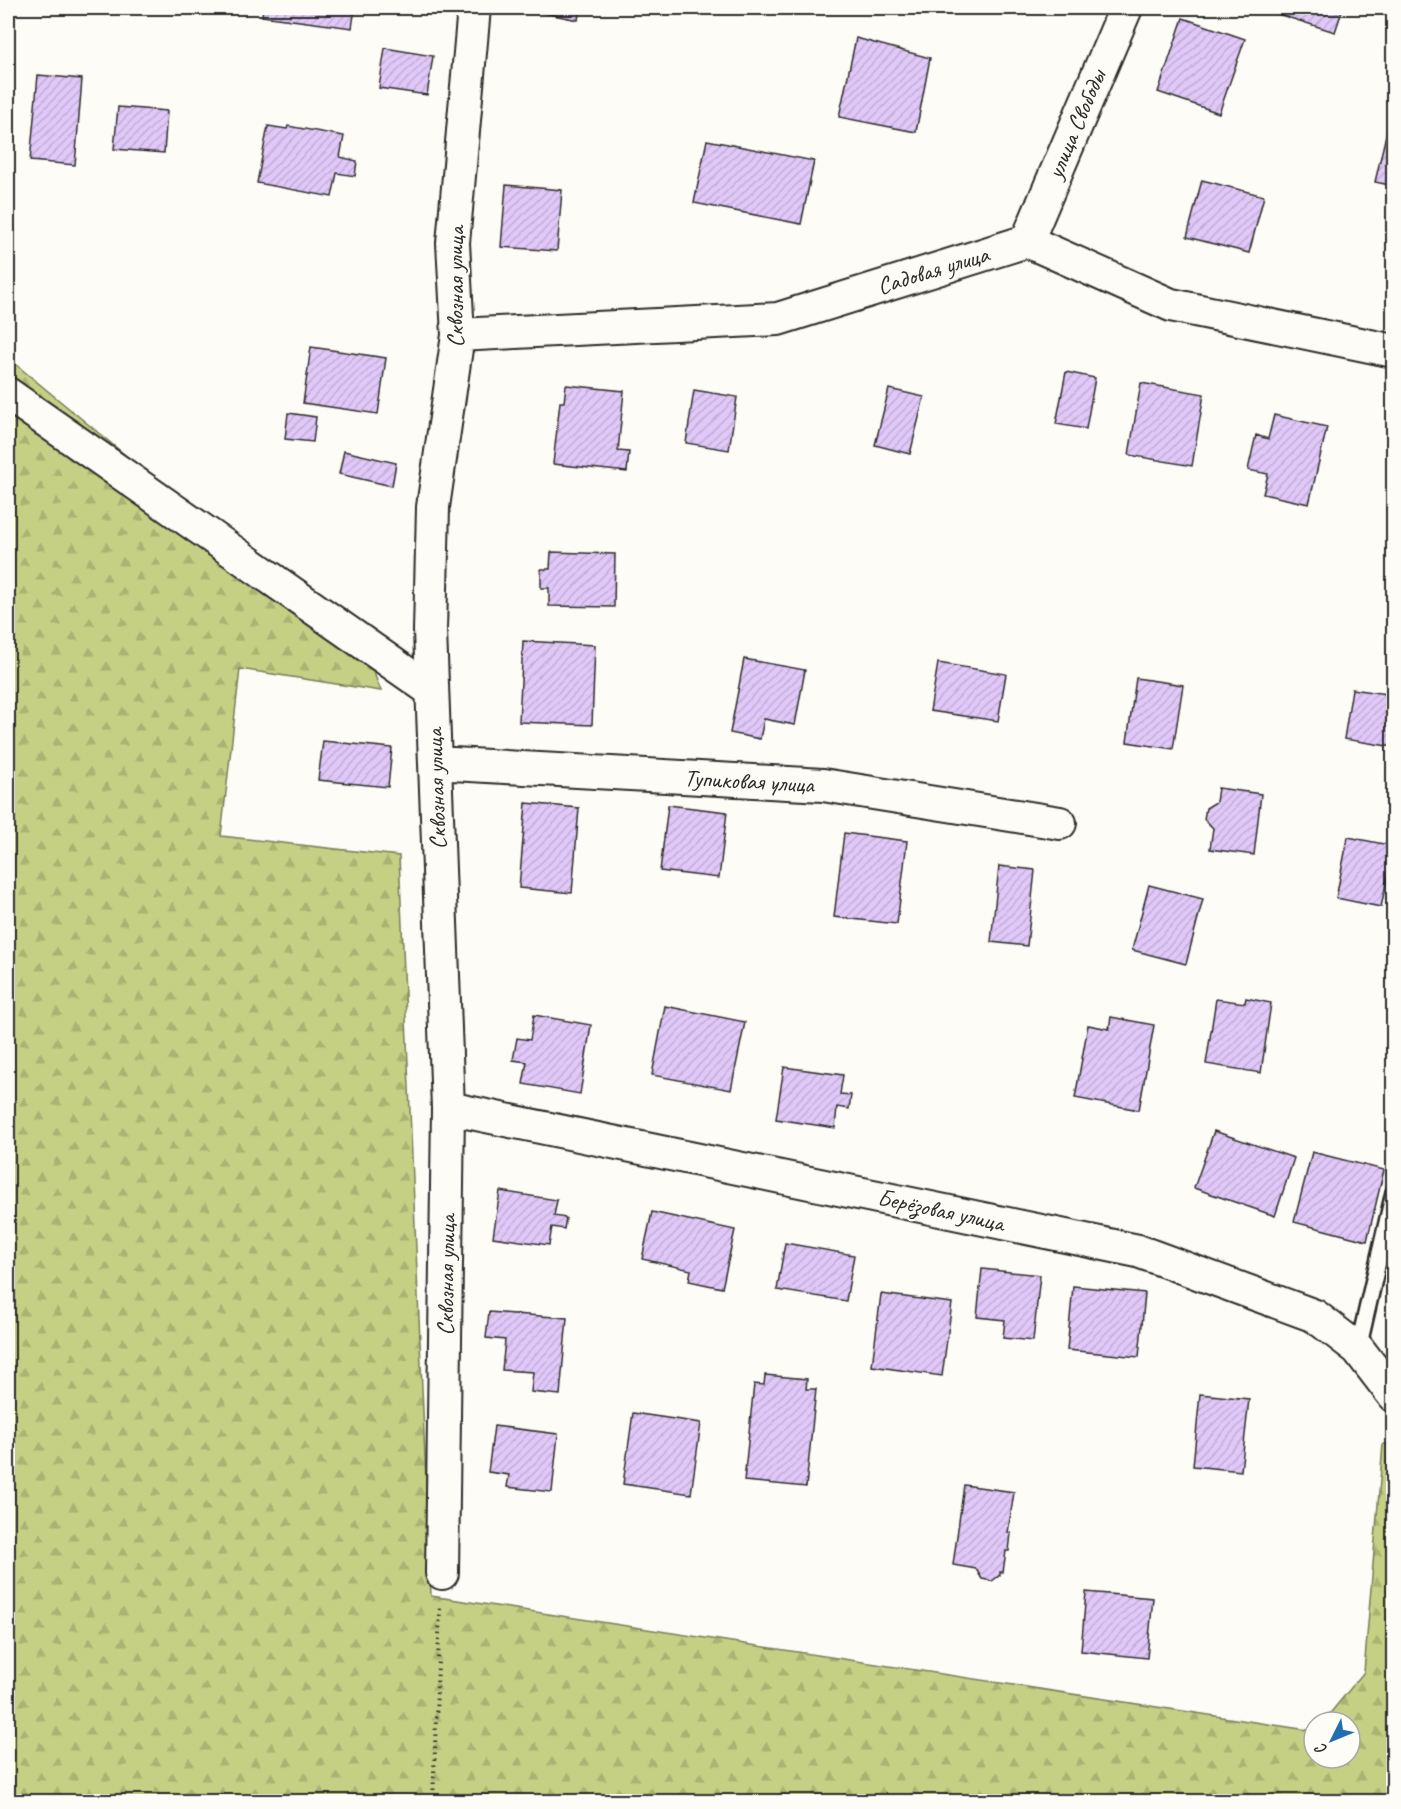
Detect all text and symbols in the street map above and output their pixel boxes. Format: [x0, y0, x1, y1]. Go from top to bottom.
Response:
street label: улица Свободы [1039, 63, 1113, 185]
street label: Сквозная улица [440, 224, 470, 348]
street label: Садовая улица [874, 238, 994, 301]
street label: Сквозная улица [419, 726, 453, 850]
street label: Тупиковая улица [683, 763, 816, 799]
street label: Берёзовая улица [875, 1182, 1009, 1239]
street label: Сквозная улица [430, 1212, 462, 1336]
north arrow [1302, 1710, 1362, 1770]
text: С [1310, 1738, 1332, 1759]

